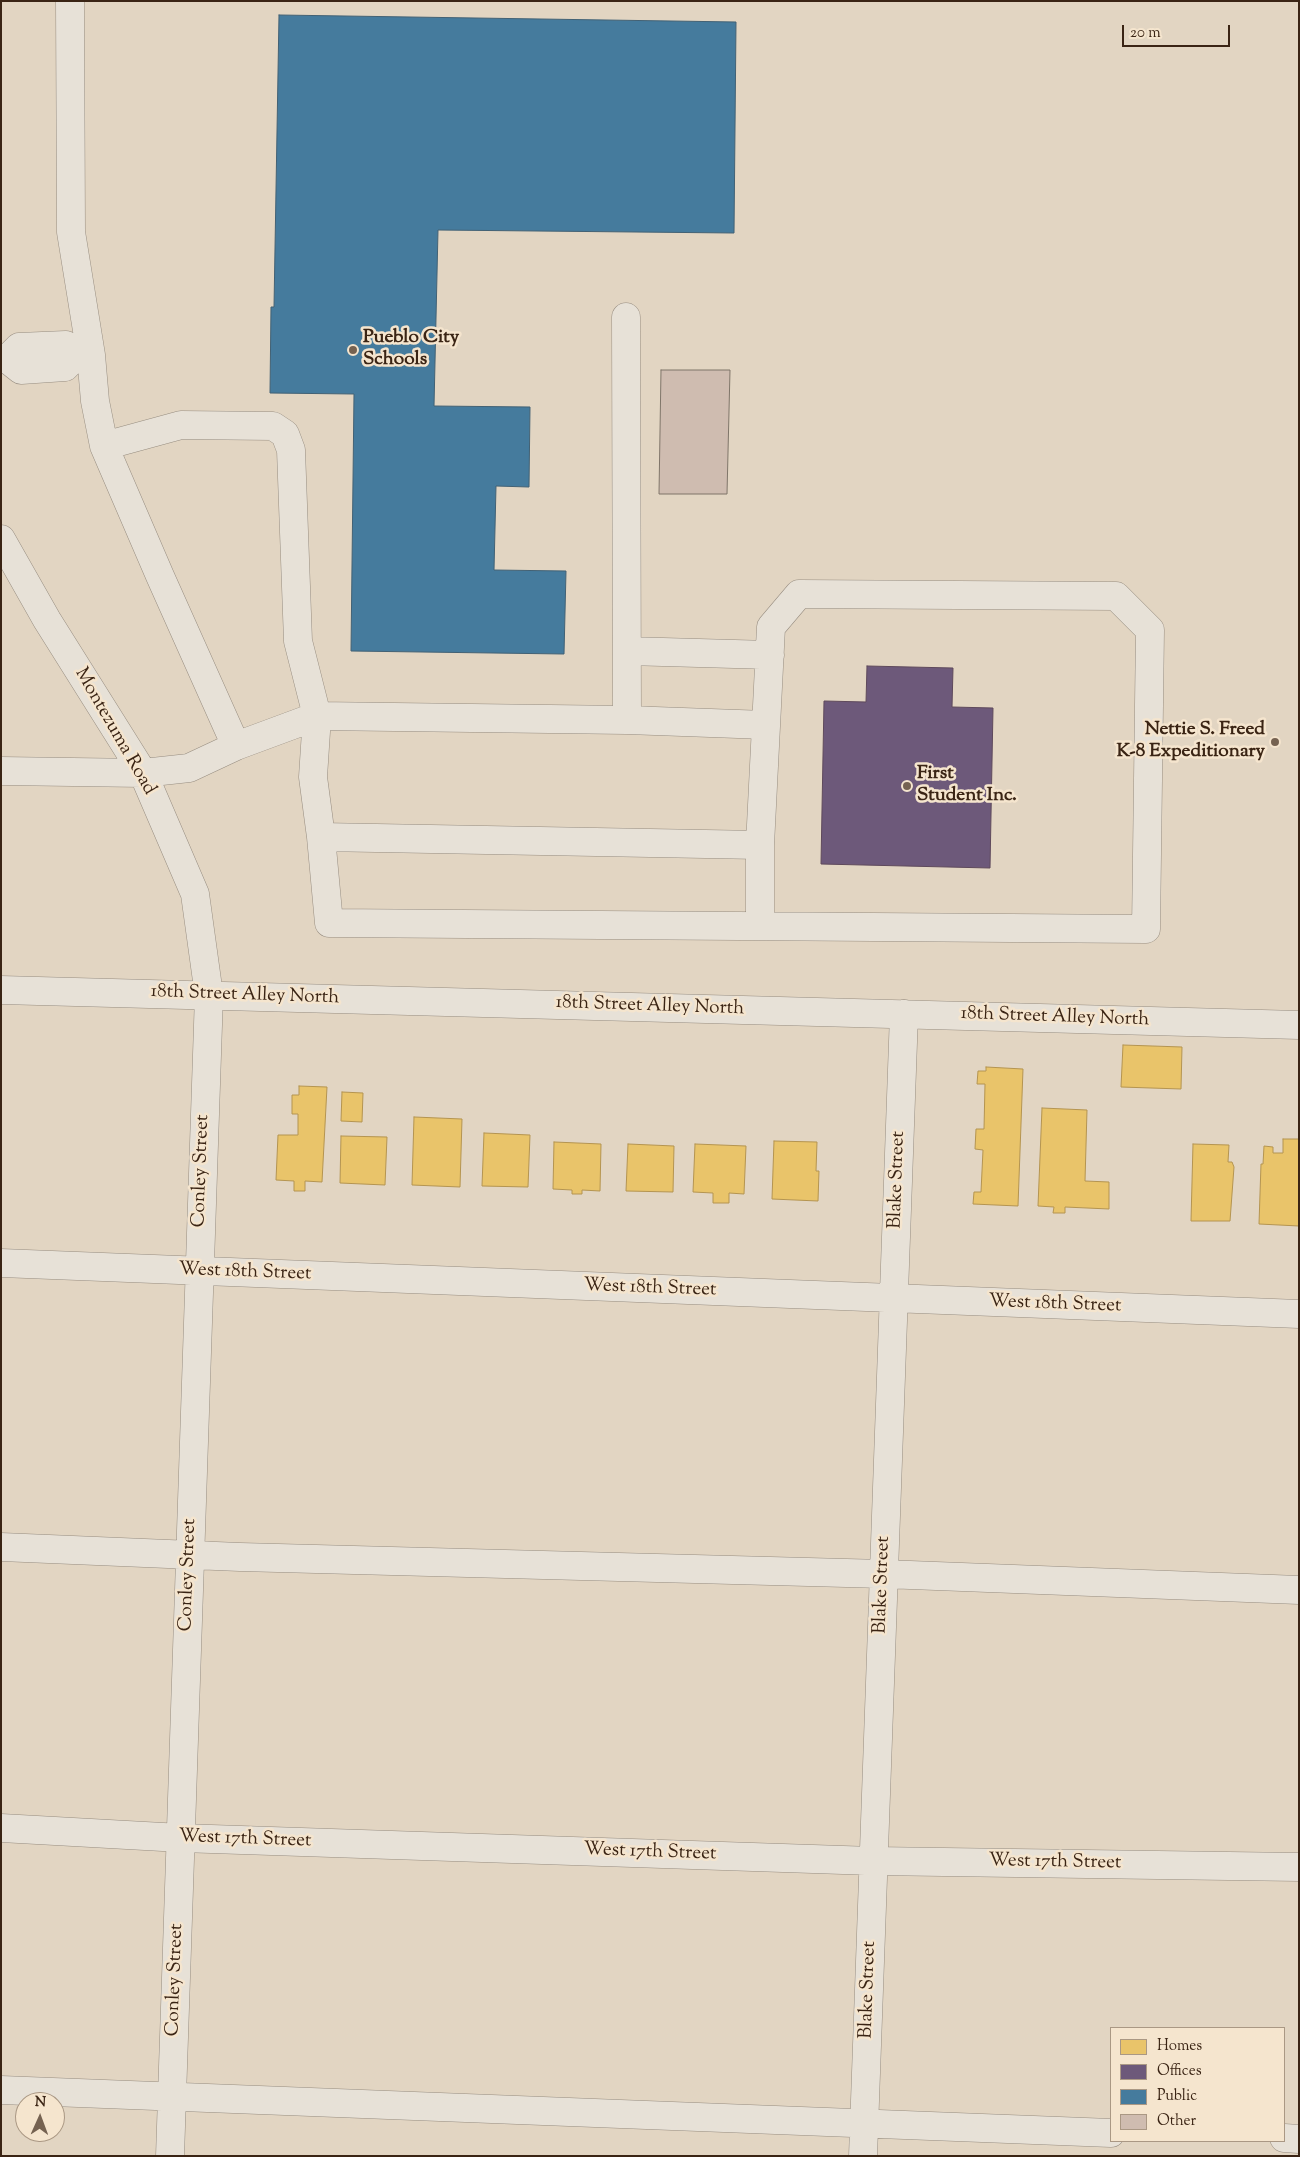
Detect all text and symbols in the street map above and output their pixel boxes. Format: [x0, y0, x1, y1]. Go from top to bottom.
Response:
scale bar [1125, 15, 1232, 47]
text: 20 m [1130, 23, 1161, 44]
place label: Pueblo City Schools [363, 328, 459, 372]
marker: Pueblo City Schools [347, 344, 359, 356]
street label: Montezuma Road [68, 664, 160, 800]
place label: Nettie S. Freed K-8 Expeditionary [1116, 720, 1265, 764]
marker: Nettie S. Freed K-8 Expeditionary [1269, 736, 1281, 748]
place label: First Student Inc. [917, 764, 1017, 808]
marker: First Student Inc. [901, 780, 913, 792]
street label: 18th Street Alley North [150, 981, 340, 1011]
street label: 18th Street Alley North [555, 992, 745, 1022]
street label: 18th Street Alley North [960, 1003, 1150, 1033]
street label: Conley Street [189, 1114, 215, 1228]
street label: Blake Street [885, 1131, 911, 1229]
street label: West 18th Street [178, 1259, 312, 1287]
street label: West 18th Street [583, 1275, 717, 1303]
street label: West 18th Street [988, 1291, 1122, 1319]
street label: Conley Street [176, 1518, 202, 1632]
street label: Blake Street [870, 1536, 896, 1634]
street label: West 17th Street [178, 1826, 312, 1854]
street label: West 17th Street [583, 1839, 717, 1867]
street label: West 17th Street [988, 1850, 1122, 1876]
street label: Conley Street [163, 1923, 189, 2037]
street label: Blake Street [856, 1941, 882, 2039]
legend [1110, 2027, 1285, 2142]
text: Homes [1157, 2036, 1202, 2057]
text: Offices [1157, 2061, 1202, 2082]
text: Public [1157, 2086, 1197, 2107]
north arrow [15, 2092, 65, 2142]
text: N [35, 2093, 46, 2113]
text: Other [1157, 2111, 1196, 2132]

